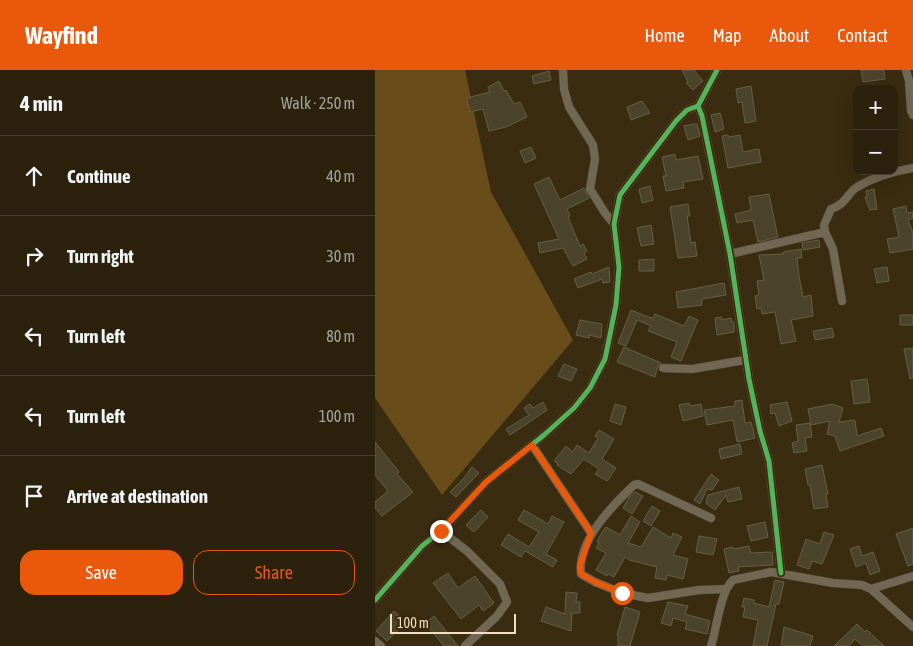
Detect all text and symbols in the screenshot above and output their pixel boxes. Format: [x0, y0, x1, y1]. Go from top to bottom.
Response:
text: Wayfind [25, 22, 98, 49]
text: Home [645, 25, 685, 46]
text: Map [713, 25, 742, 46]
text: About [770, 25, 809, 46]
text: Contact [837, 25, 888, 46]
map controls [853, 85, 898, 175]
button: + [853, 85, 898, 130]
text: 4 min [20, 91, 63, 115]
text: Walk · 250 m [281, 94, 355, 112]
button: − [853, 130, 898, 175]
icon: ahead [20, 162, 48, 190]
text: Continue [67, 165, 131, 187]
text: 40 m [326, 167, 355, 185]
icon: right [20, 242, 48, 270]
text: Turn right [67, 245, 134, 267]
text: 30 m [326, 247, 355, 265]
icon: left [20, 322, 48, 350]
text: Turn left [67, 325, 125, 347]
text: 80 m [326, 327, 355, 345]
icon: left [20, 402, 48, 430]
text: Turn left [67, 405, 125, 427]
text: 100 m [319, 407, 355, 425]
icon: arrive [20, 482, 48, 510]
text: Arrive at destination [67, 485, 208, 507]
route end [430, 520, 453, 543]
button: Save [20, 550, 183, 595]
button: Share [193, 550, 355, 595]
route start [611, 582, 634, 605]
scale bar [390, 611, 516, 634]
text: 100 m [397, 615, 429, 631]

